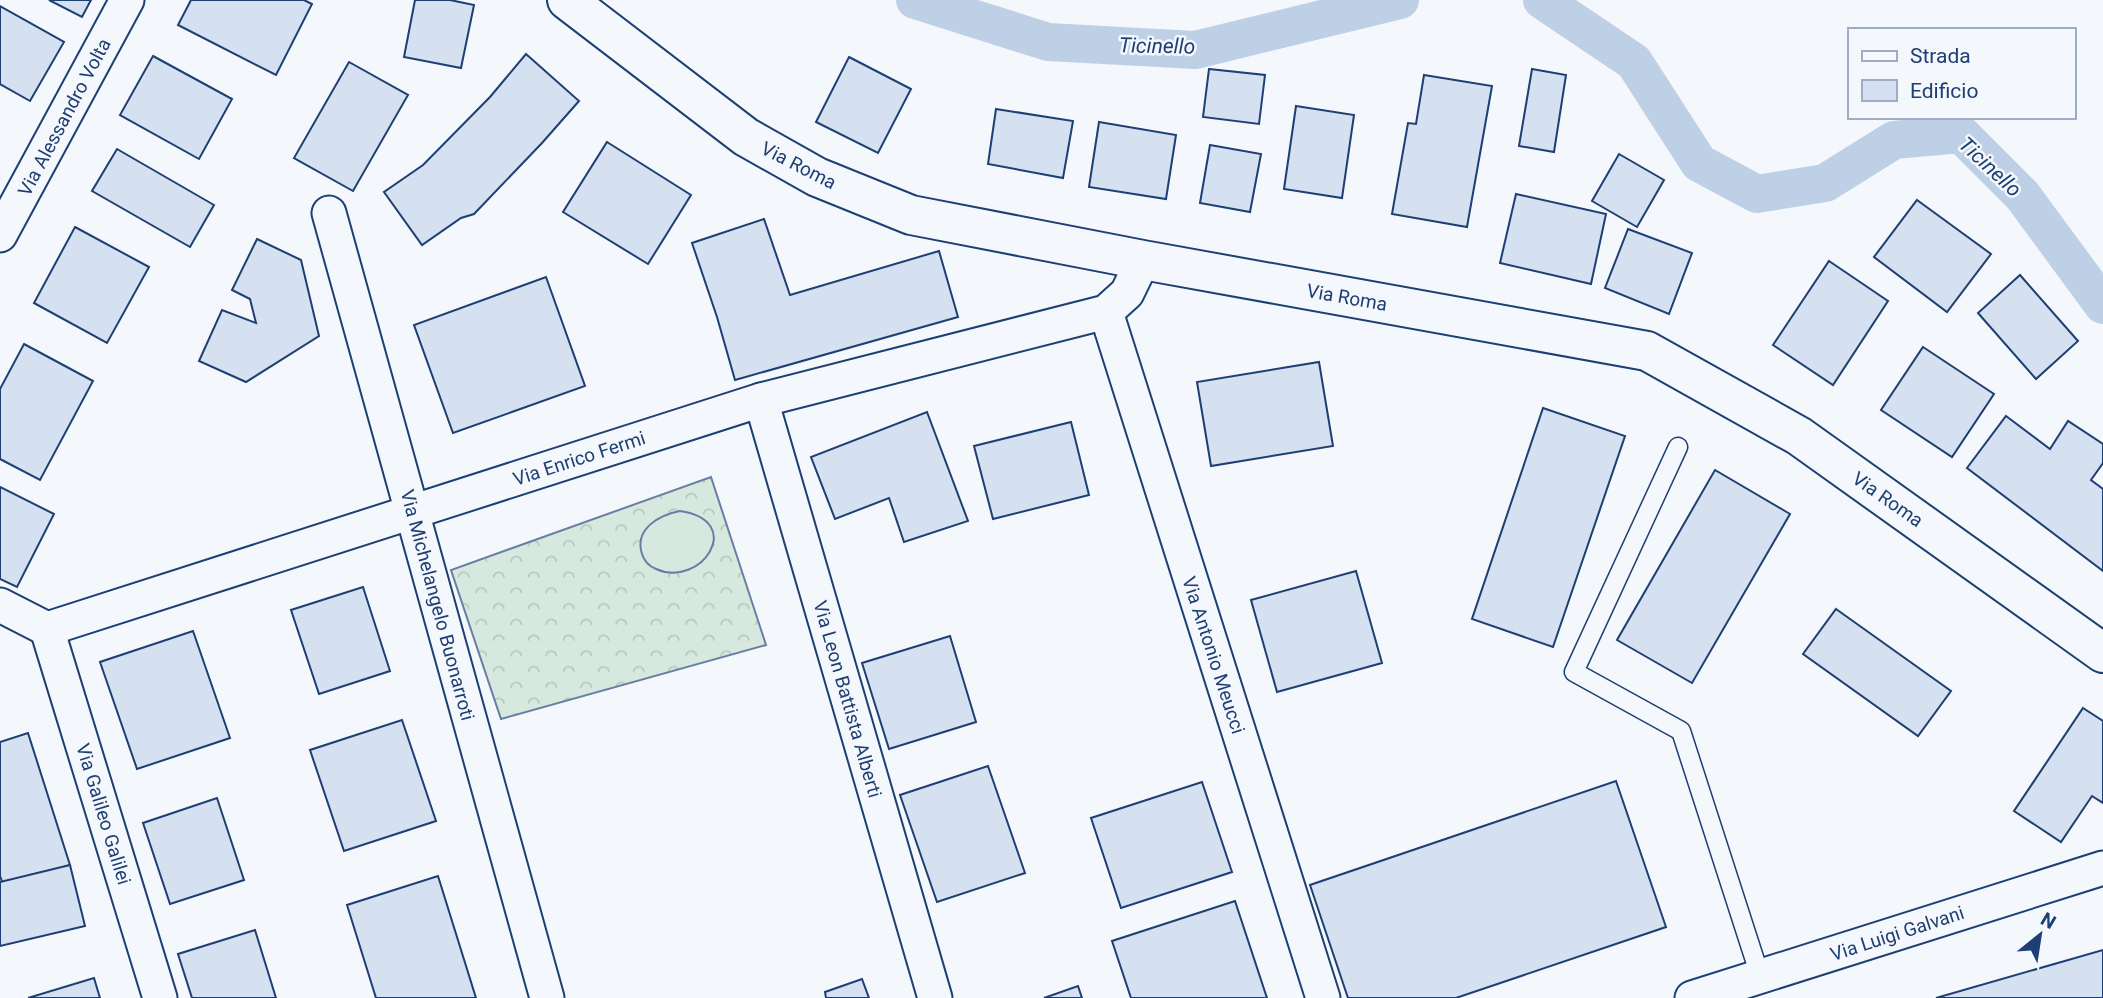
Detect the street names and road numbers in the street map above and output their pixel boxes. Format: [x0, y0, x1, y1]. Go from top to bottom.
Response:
street label: Via Alessandro Volta [13, 34, 116, 200]
street label: Via Roma [757, 137, 840, 194]
street label: Via Roma [1305, 279, 1389, 316]
street label: Via Enrico Fermi [510, 426, 648, 491]
street label: Via Roma [1848, 467, 1928, 532]
street label: Via Michelangelo Buonarroti [396, 487, 479, 723]
street label: Via Antonio Meucci [1177, 574, 1250, 737]
street label: Via Leon Battista Alberti [808, 598, 887, 800]
street label: Via Galileo Galilei [71, 741, 136, 887]
street label: Via Luigi Galvani [1827, 901, 1967, 966]

